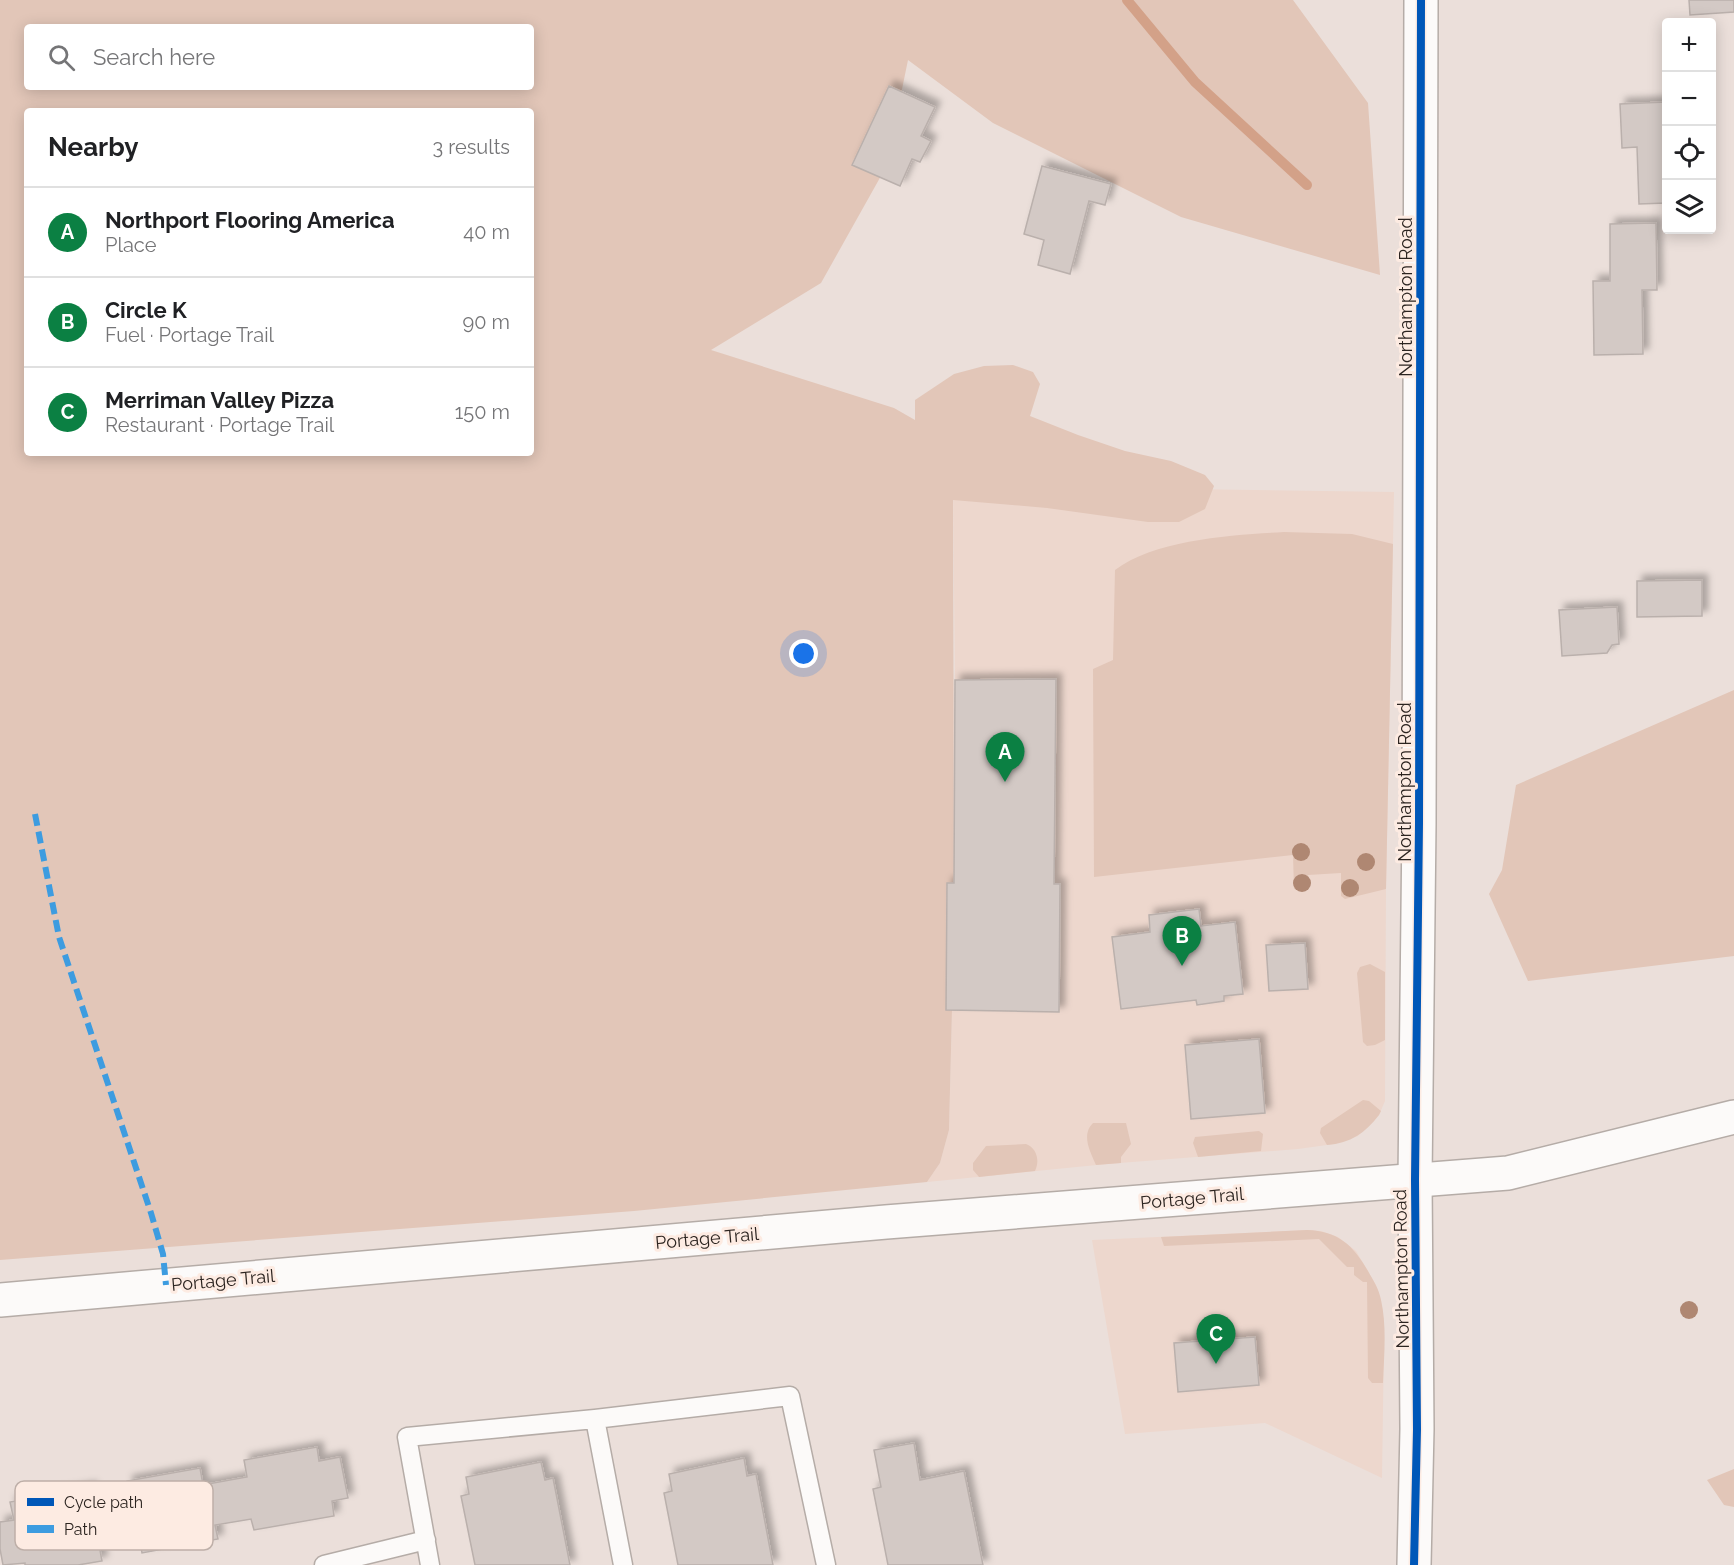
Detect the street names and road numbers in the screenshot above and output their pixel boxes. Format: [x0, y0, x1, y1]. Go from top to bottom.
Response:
street label: Northampton Road [1395, 217, 1416, 377]
street label: Northampton Road [1394, 702, 1415, 862]
street label: Portage Trail [1139, 1183, 1245, 1213]
street label: Northampton Road [1389, 1189, 1413, 1349]
street label: Portage Trail [654, 1223, 760, 1253]
street label: Portage Trail [170, 1265, 276, 1295]

